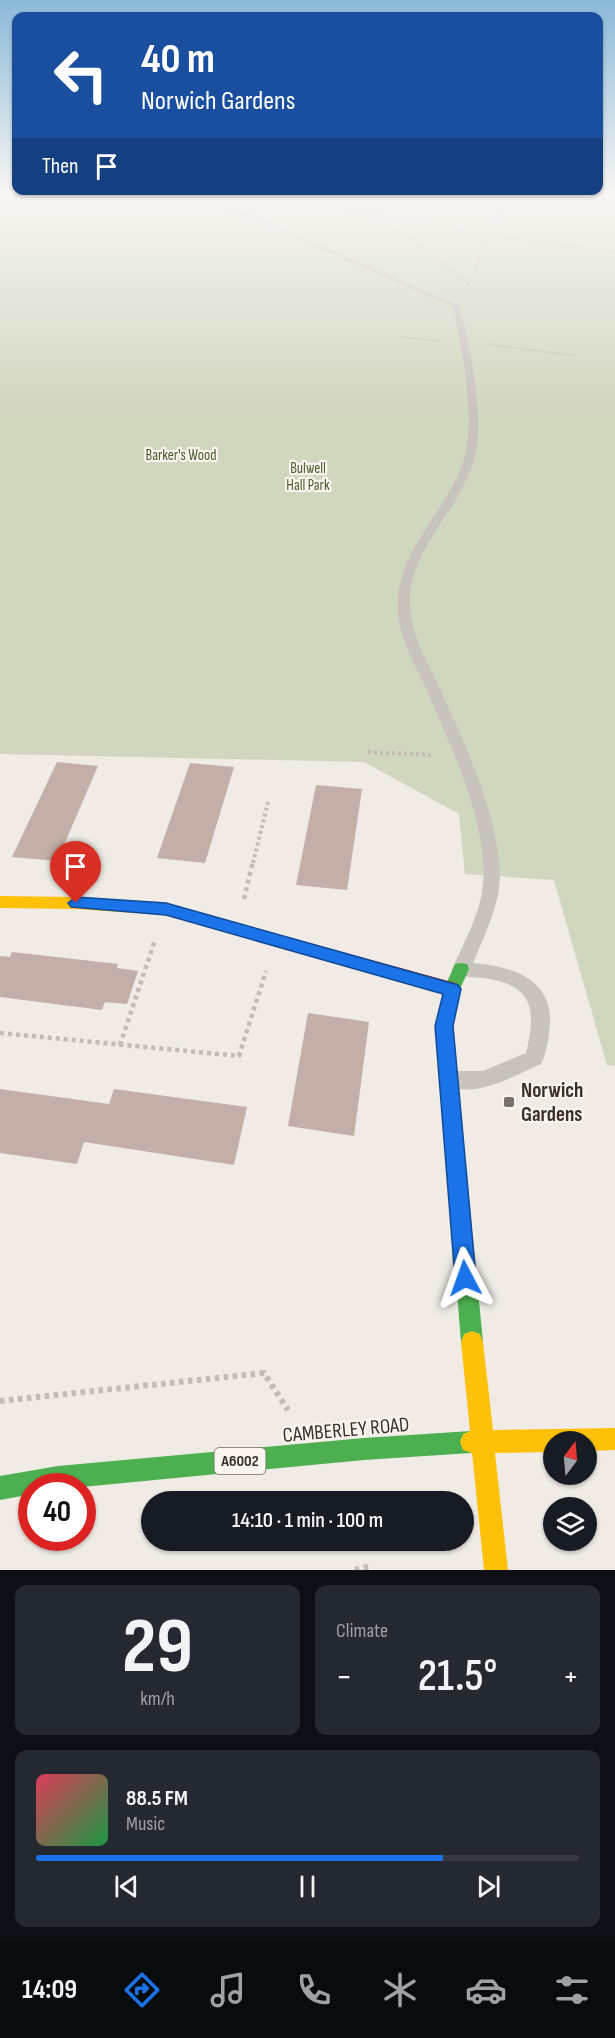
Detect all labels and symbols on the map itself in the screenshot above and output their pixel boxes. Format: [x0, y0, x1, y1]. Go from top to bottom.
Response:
park label: Barker's Wood [145, 446, 217, 465]
park label: Bulwell Hall Park [286, 459, 330, 495]
pin [50, 841, 101, 903]
place label: Norwich Gardens [521, 1078, 583, 1127]
marker: Norwich Gardens [502, 1095, 516, 1109]
position arrow [433, 1246, 497, 1310]
street label: CAMBERLEY ROAD [282, 1412, 410, 1448]
north arrow [543, 1431, 597, 1485]
road number: A6002 [214, 1448, 266, 1474]
speed limit sign: 40 [18, 1473, 96, 1551]

